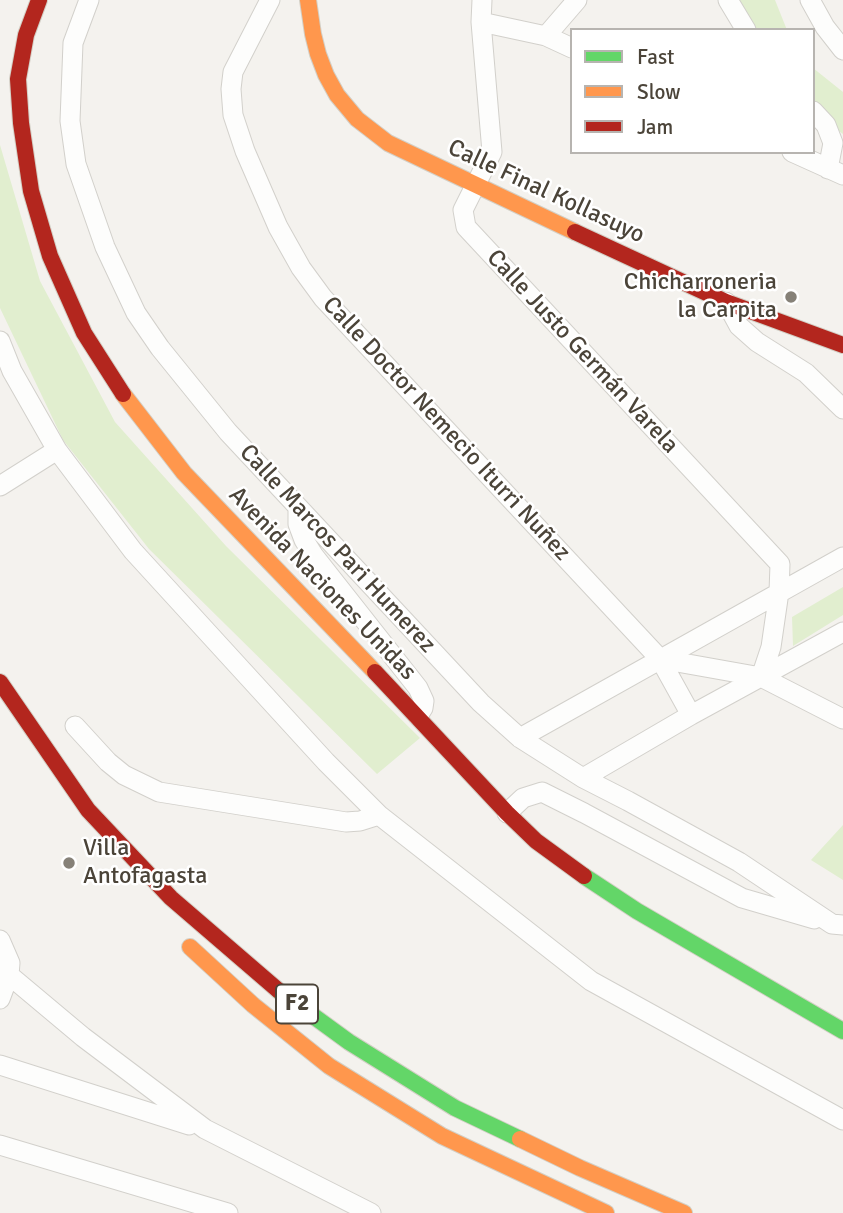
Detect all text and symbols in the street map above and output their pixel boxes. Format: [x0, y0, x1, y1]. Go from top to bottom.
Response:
legend [570, 28, 815, 154]
text: Fast [637, 44, 674, 70]
text: Slow [637, 79, 681, 105]
text: Jam [637, 114, 673, 140]
street label: Calle Final Kollasuyo [443, 134, 649, 250]
street label: Calle Justo Germán Varela [480, 244, 684, 460]
place label: Chicharroneria la Carpita [624, 269, 777, 325]
marker: Chicharroneria la Carpita [783, 289, 799, 305]
street label: Calle Doctor Nemecio Iturri Nuñez [316, 291, 576, 567]
street label: Calle Marcos Pari Humerez [233, 439, 441, 659]
street label: Avenida Naciones Unidas [222, 481, 422, 687]
place label: Villa Antofagasta [83, 835, 207, 891]
marker: Villa Antofagasta [61, 855, 77, 871]
road number: F2 [276, 984, 318, 1023]

